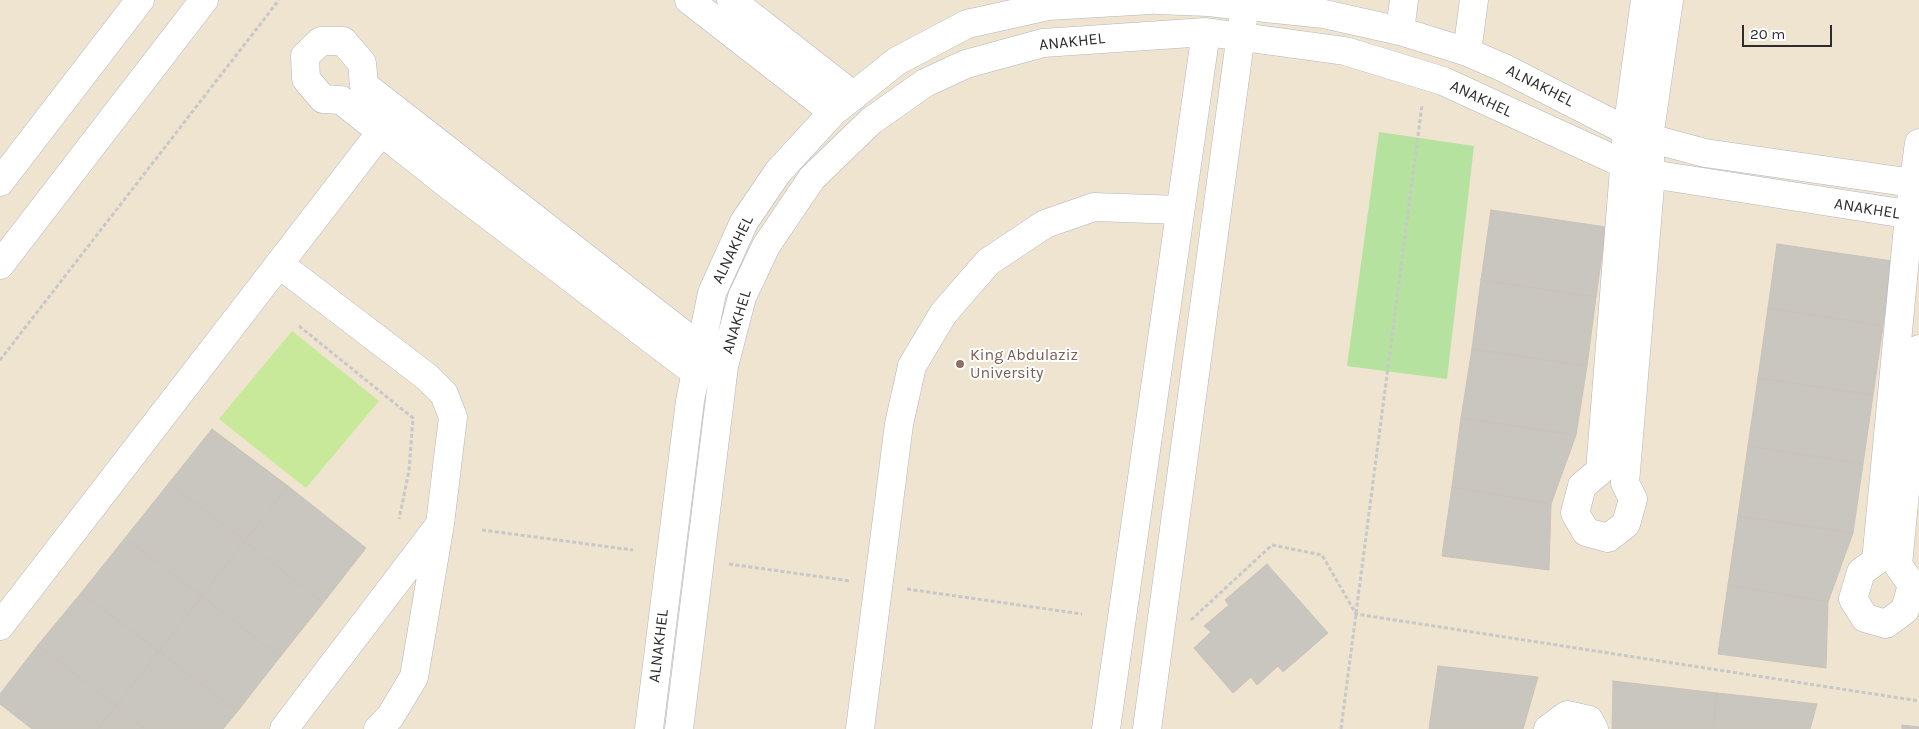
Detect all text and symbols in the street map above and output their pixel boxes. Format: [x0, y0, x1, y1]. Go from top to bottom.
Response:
scale bar [1744, 15, 1834, 47]
text: 20 m [1750, 25, 1785, 43]
street label: ANAKHEL [1038, 29, 1106, 55]
street label: ALNAKHEL [1503, 61, 1577, 111]
street label: ANAKHEL [1447, 76, 1515, 122]
street label: ANAKHEL [1833, 194, 1901, 224]
street label: ALNAKHEL [708, 213, 758, 287]
street label: ANAKHEL [718, 288, 756, 356]
place label: King Abdulaziz University [970, 345, 1078, 383]
marker: King Abdulaziz University [954, 358, 966, 370]
street label: ALNAKHEL [645, 608, 673, 684]

